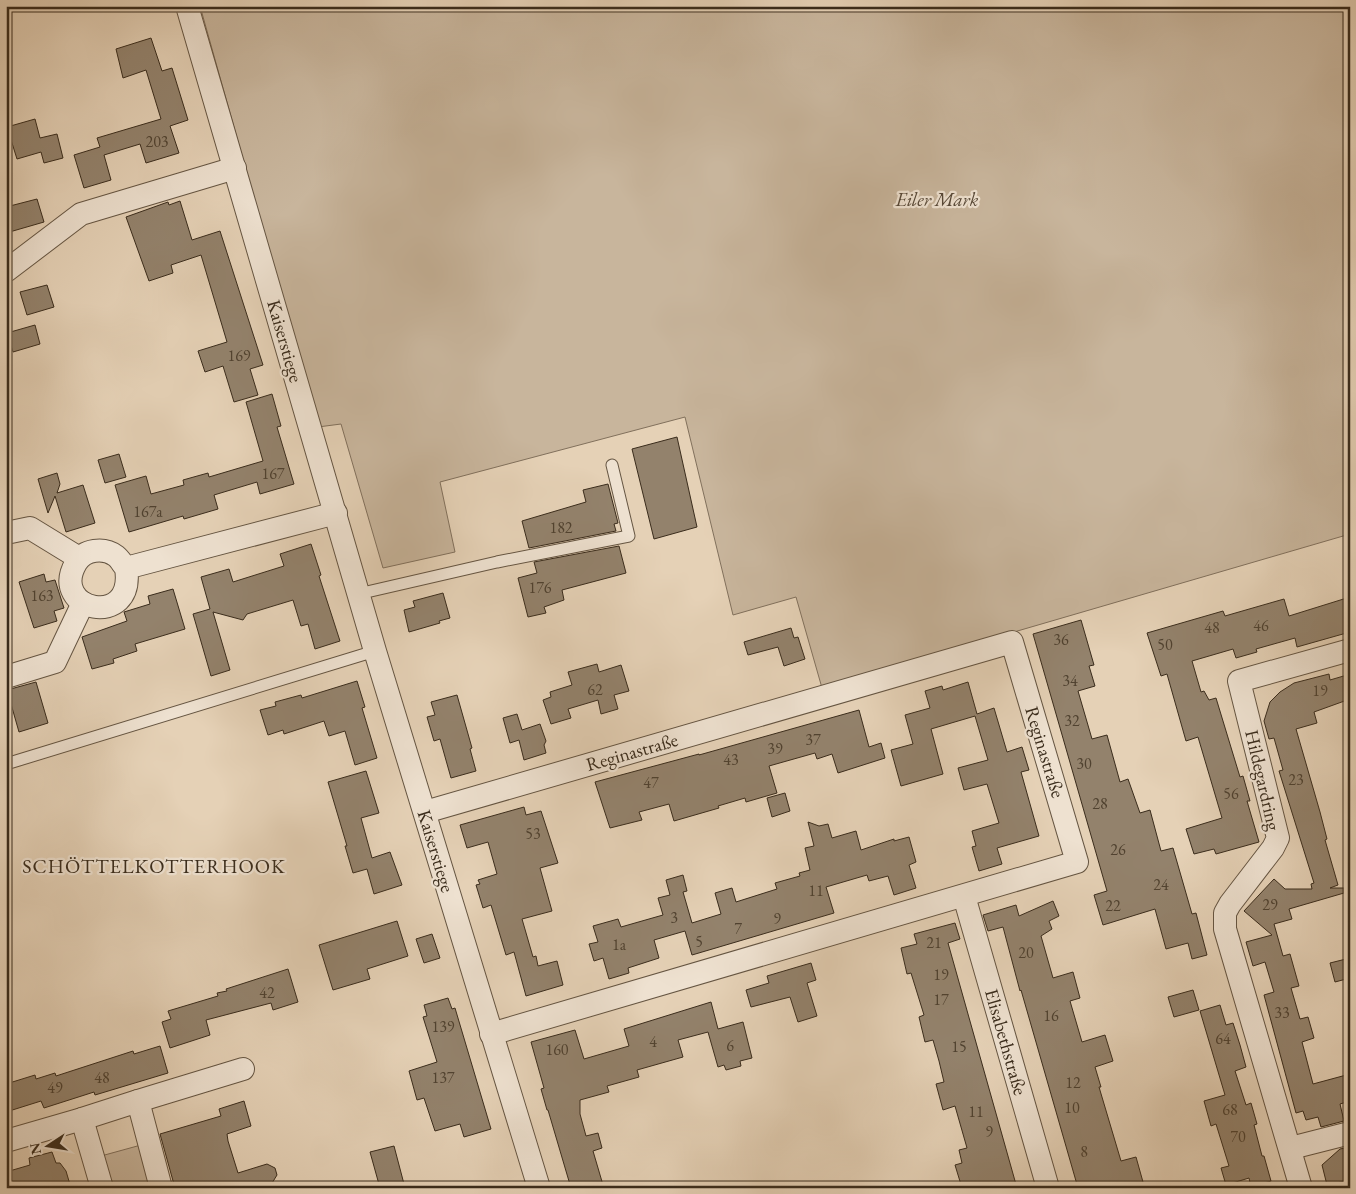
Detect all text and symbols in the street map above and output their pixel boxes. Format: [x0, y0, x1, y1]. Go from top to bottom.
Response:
house number: 203 [145, 131, 169, 152]
park label: Eiler Mark [895, 187, 979, 212]
street label: Kaiserstiege [261, 297, 309, 385]
house number: 169 [227, 345, 251, 366]
house number: 167 [261, 463, 285, 484]
house number: 167a [133, 501, 163, 522]
house number: 182 [549, 517, 573, 538]
house number: 176 [528, 577, 552, 598]
house number: 163 [30, 585, 54, 606]
house number: 46 [1253, 615, 1269, 636]
house number: 48 [1204, 617, 1220, 638]
house number: 36 [1053, 629, 1069, 650]
house number: 50 [1157, 634, 1173, 655]
house number: 34 [1062, 670, 1078, 691]
house number: 62 [587, 679, 603, 700]
house number: 19 [1312, 680, 1328, 701]
street label: Reginastraße [1019, 703, 1071, 801]
house number: 32 [1064, 710, 1080, 731]
street label: Reginastraße [583, 727, 681, 777]
street label: Hildegardring [1239, 727, 1287, 834]
house number: 37 [805, 729, 821, 750]
house number: 39 [767, 738, 783, 759]
house number: 43 [723, 749, 739, 770]
house number: 30 [1076, 753, 1092, 774]
house number: 23 [1288, 769, 1304, 790]
house number: 47 [643, 772, 659, 793]
house number: 56 [1223, 783, 1239, 804]
house number: 28 [1092, 793, 1108, 814]
street label: Kaiserstiege [412, 807, 460, 895]
house number: 53 [525, 823, 541, 844]
house number: 26 [1110, 839, 1126, 860]
district label: SCHÖTTELKOTTERHOOK [22, 853, 286, 879]
house number: 24 [1153, 874, 1169, 895]
house number: 11 [808, 880, 824, 901]
house number: 29 [1262, 894, 1278, 915]
house number: 22 [1105, 895, 1121, 916]
house number: 3 [670, 907, 678, 928]
house number: 9 [773, 908, 781, 929]
house number: 7 [734, 918, 742, 939]
house number: 5 [695, 931, 703, 952]
house number: 21 [926, 932, 942, 953]
house number: 1a [612, 934, 627, 955]
house number: 20 [1018, 942, 1034, 963]
house number: 19 [933, 964, 949, 985]
house number: 42 [259, 982, 275, 1003]
street label: Elisabethstraße [979, 986, 1033, 1098]
house number: 17 [933, 989, 949, 1010]
house number: 33 [1274, 1002, 1290, 1023]
house number: 16 [1043, 1005, 1059, 1026]
house number: 139 [431, 1016, 455, 1037]
house number: 64 [1215, 1028, 1231, 1049]
house number: 4 [649, 1031, 657, 1052]
house number: 6 [726, 1035, 734, 1056]
house number: 15 [951, 1036, 967, 1057]
house number: 160 [545, 1039, 569, 1060]
house number: 48 [94, 1067, 110, 1088]
house number: 137 [431, 1067, 455, 1088]
house number: 12 [1065, 1072, 1081, 1093]
house number: 49 [47, 1077, 63, 1098]
house number: 10 [1064, 1097, 1080, 1118]
house number: 68 [1222, 1099, 1238, 1120]
house number: 11 [968, 1101, 984, 1122]
house number: 9 [985, 1121, 993, 1142]
north arrow [22, 1122, 72, 1172]
house number: 70 [1230, 1126, 1246, 1147]
text: N [25, 1141, 45, 1156]
house number: 8 [1080, 1141, 1088, 1162]

